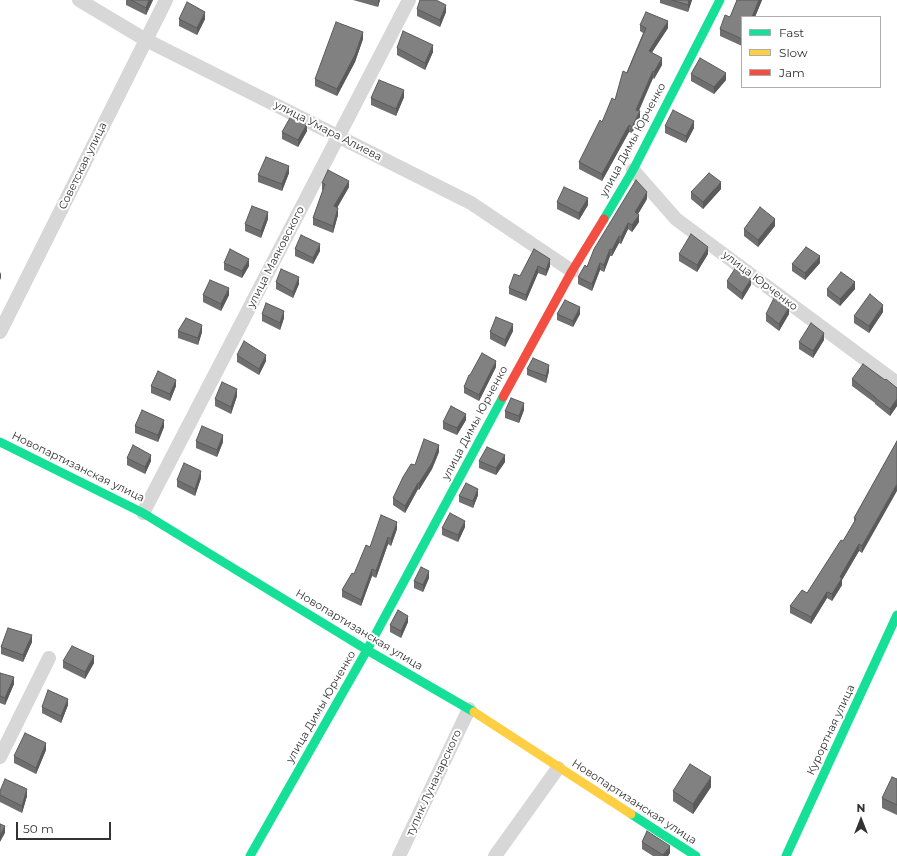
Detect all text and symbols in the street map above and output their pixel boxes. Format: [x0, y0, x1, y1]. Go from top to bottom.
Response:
legend [741, 16, 881, 88]
text: Fast [779, 25, 804, 40]
text: Slow [779, 45, 808, 60]
text: Jam [779, 65, 805, 80]
street label: улица Димы Юрченко [597, 81, 669, 199]
street label: улица Умара Алиева [272, 98, 384, 164]
street label: Советская улица [56, 120, 110, 212]
street label: улица Маяковского [245, 204, 307, 310]
street label: улица Юрченко [720, 248, 800, 314]
street label: улица Димы Юрченко [439, 364, 511, 482]
street label: Новопартизанская улица [9, 429, 147, 505]
street label: Новопартизанская улица [293, 587, 425, 673]
street label: улица Димы Юрченко [283, 649, 359, 765]
street label: Курортная улица [804, 683, 858, 777]
street label: тупик Луначарского [403, 728, 465, 838]
street label: Новопартизанская улица [569, 757, 699, 847]
north arrow [841, 800, 881, 840]
text: N [857, 801, 865, 815]
scale bar [18, 814, 113, 840]
text: 50 m [23, 821, 54, 836]

